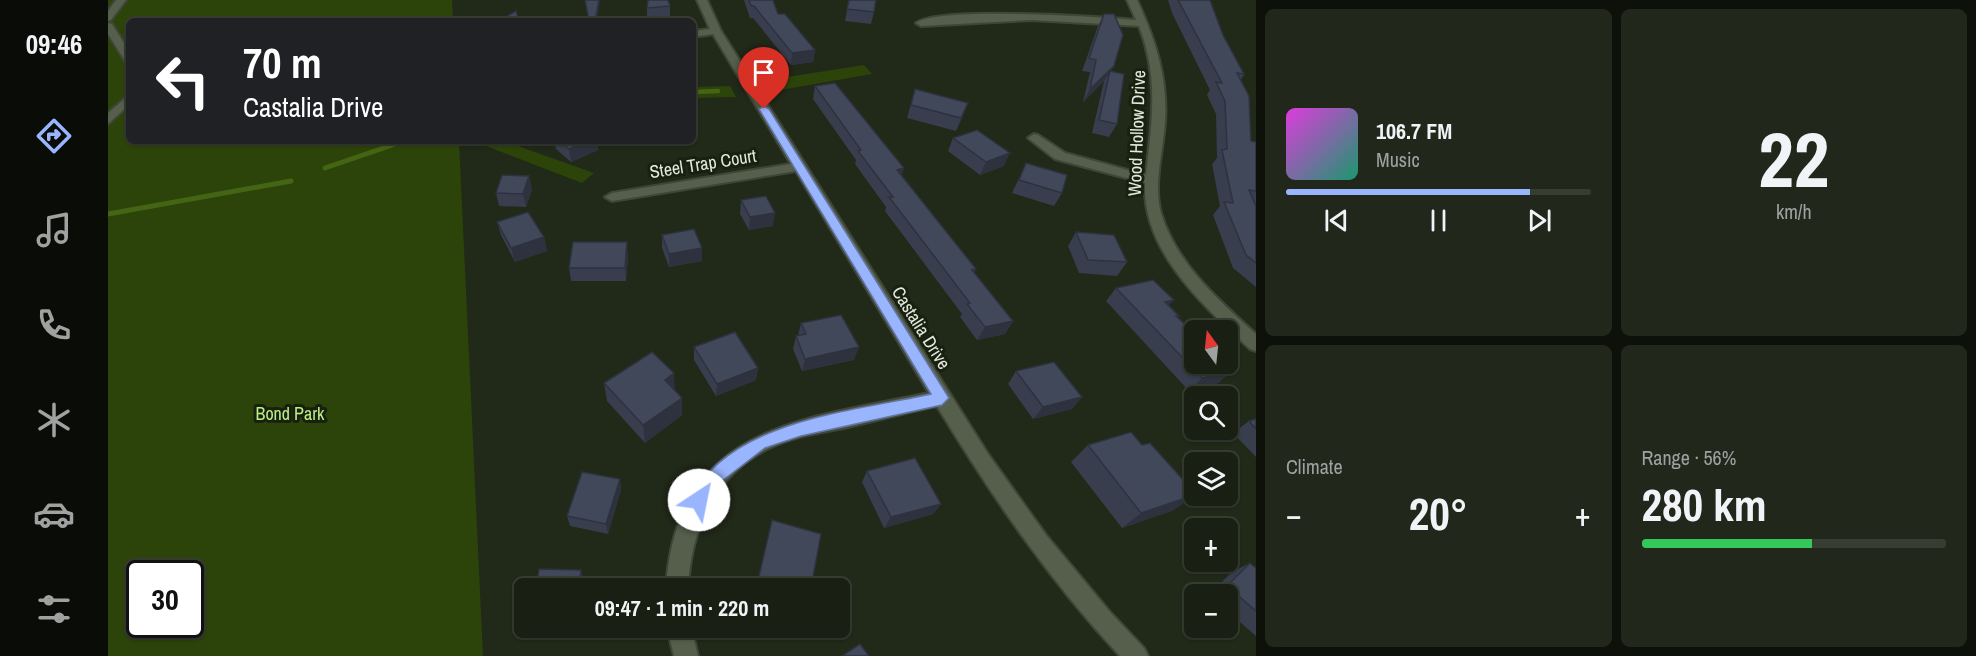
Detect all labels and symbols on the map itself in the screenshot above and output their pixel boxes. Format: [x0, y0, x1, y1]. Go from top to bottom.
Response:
pin [738, 47, 789, 109]
street label: Wood Hollow Drive [1122, 70, 1151, 196]
street label: Steel Trap Court [648, 143, 758, 184]
street label: Castalia Drive [886, 281, 957, 374]
north arrow [1184, 320, 1238, 374]
park label: Bond Park [256, 401, 325, 426]
position arrow [667, 468, 731, 532]
speed limit sign: 30 [126, 560, 204, 638]

